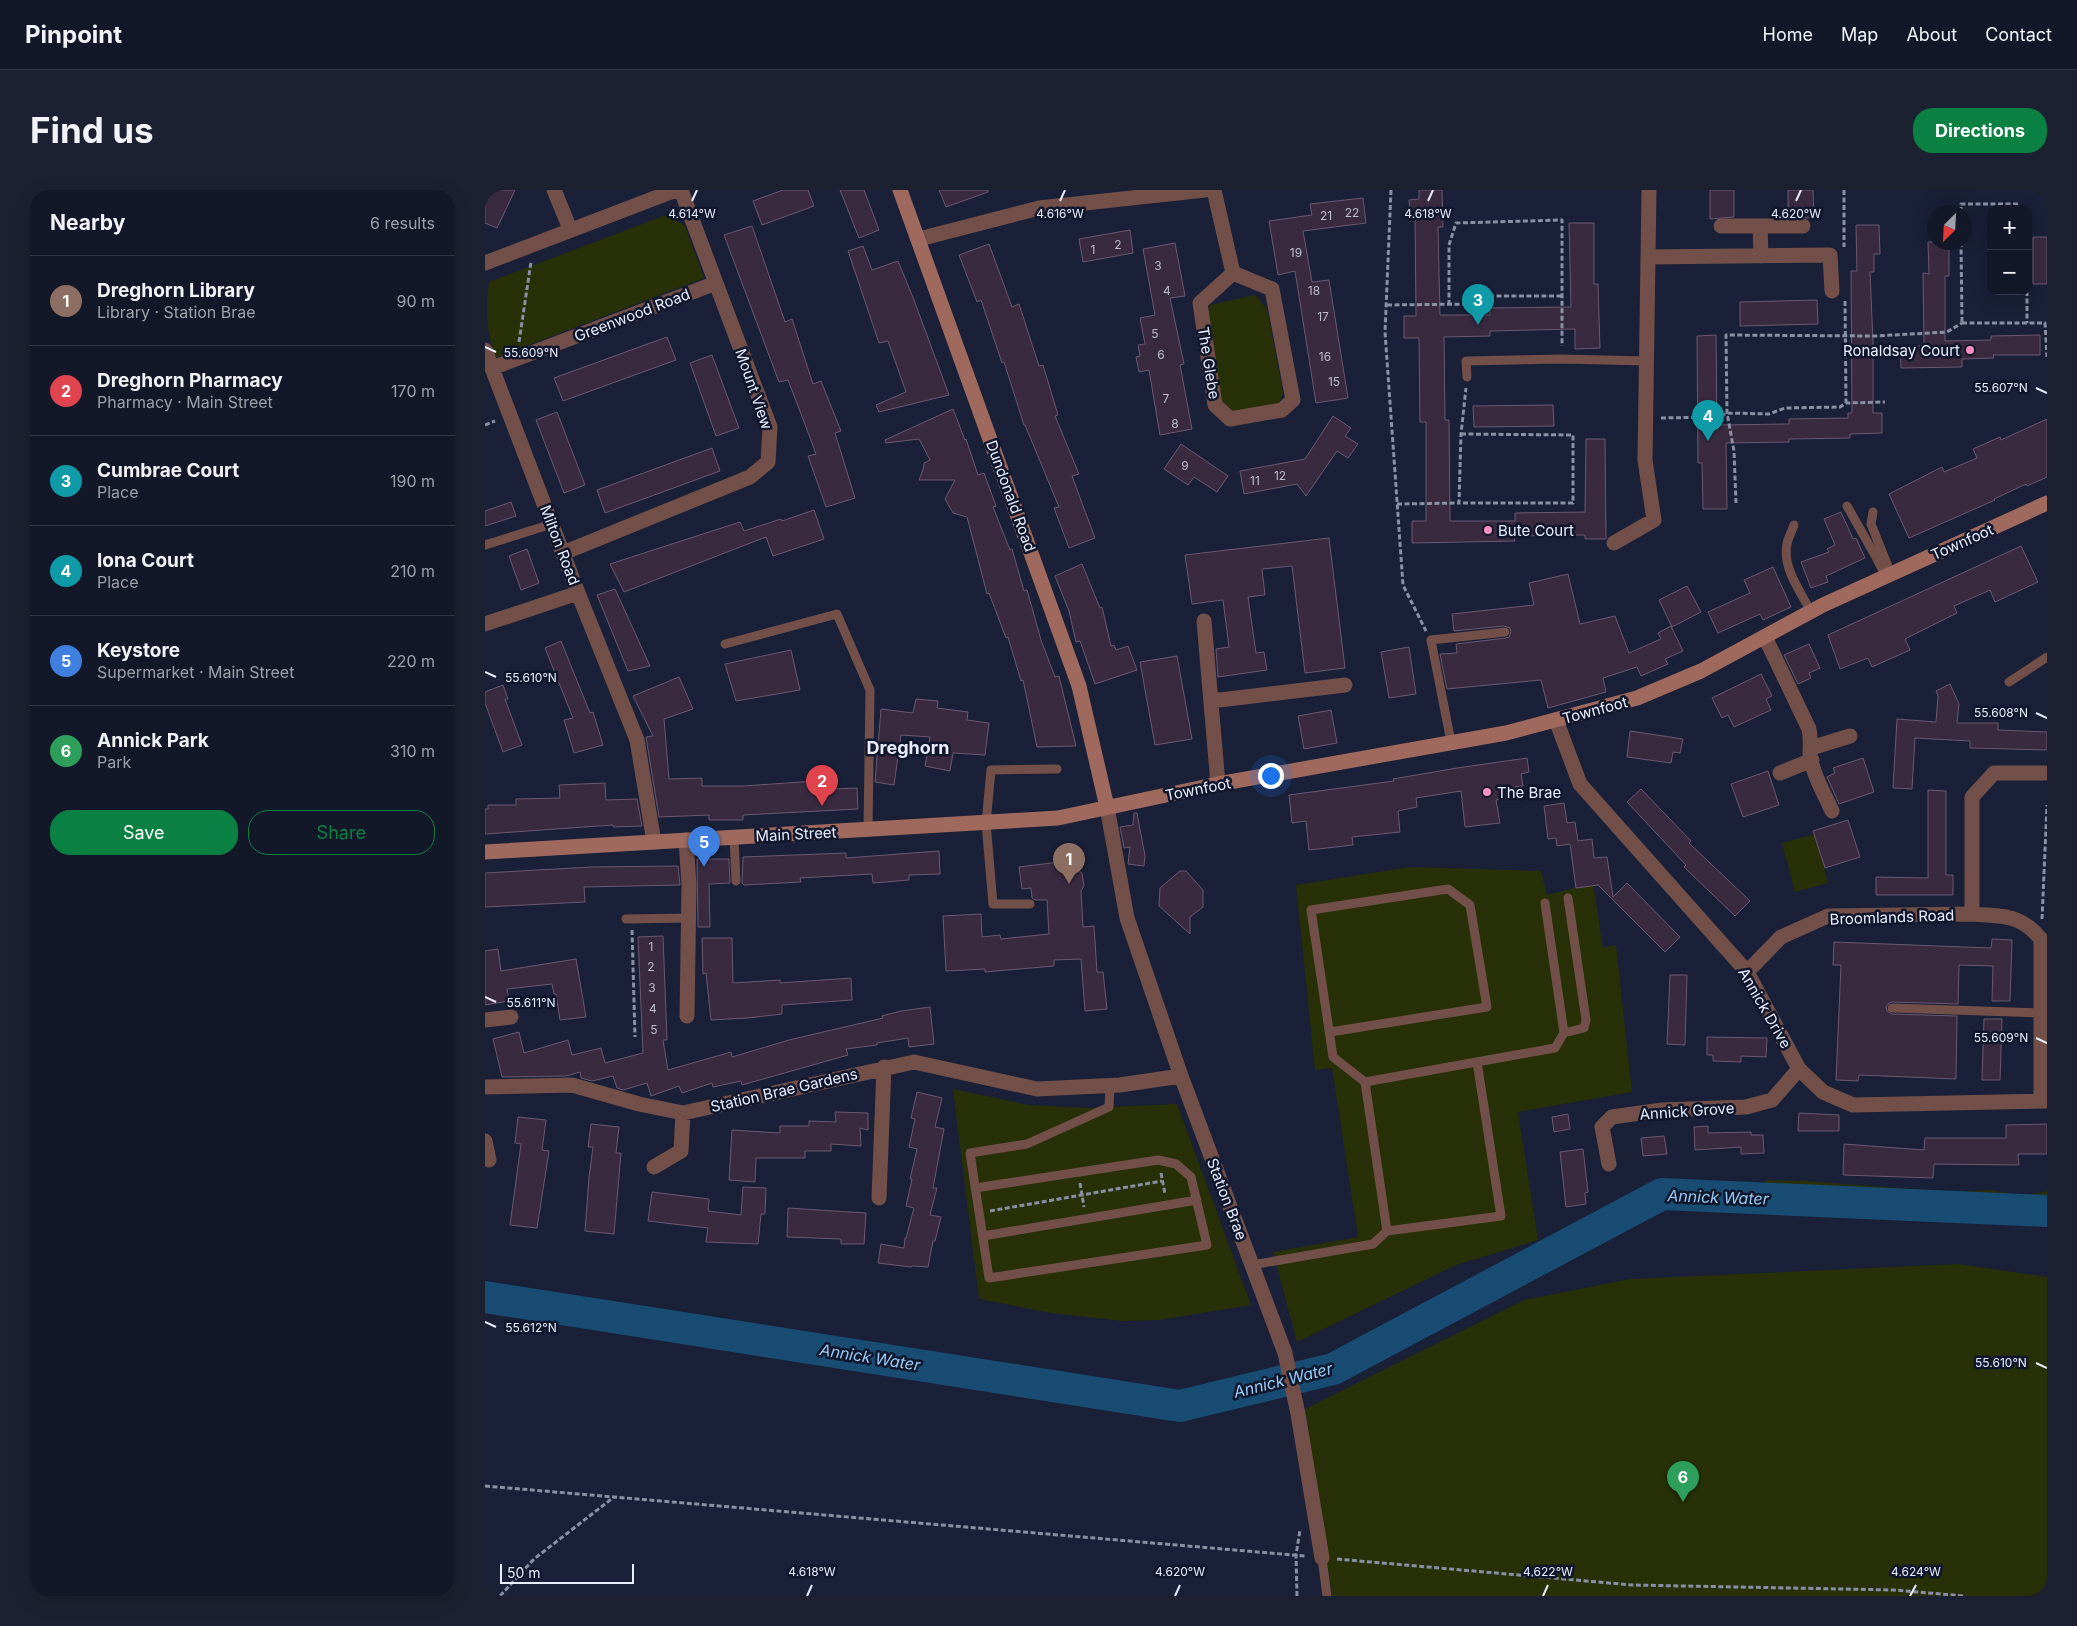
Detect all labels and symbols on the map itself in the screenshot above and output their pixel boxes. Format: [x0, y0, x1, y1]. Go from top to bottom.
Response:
house number: 22 [1345, 205, 1359, 220]
north arrow [1927, 205, 1972, 250]
text: 4.614°W [668, 206, 716, 221]
text: 4.616°W [1036, 206, 1084, 221]
text: 4.618°W [1404, 206, 1452, 221]
text: 4.620°W [1771, 206, 1821, 221]
house number: 21 [1320, 208, 1332, 223]
house number: 2 [1114, 237, 1122, 252]
house number: 1 [1091, 242, 1095, 257]
house number: 19 [1290, 245, 1302, 260]
house number: 3 [1154, 258, 1162, 273]
house number: 4 [1163, 283, 1171, 298]
house number: 18 [1308, 283, 1320, 298]
street label: Greenwood Road [571, 284, 693, 346]
pin: 3 [1462, 284, 1494, 325]
house number: 17 [1317, 309, 1329, 324]
street label: The Glebe [1194, 325, 1224, 401]
house number: 5 [1151, 326, 1159, 341]
place label: Ronaldsay Court [1843, 341, 1960, 360]
marker: Ronaldsay Court [1964, 344, 1976, 356]
text: 55.609°N [504, 345, 558, 360]
street label: Mount View [731, 346, 777, 432]
house number: 6 [1157, 347, 1165, 362]
house number: 16 [1319, 349, 1331, 364]
house number: 15 [1328, 374, 1340, 389]
text: 55.607°N [1974, 380, 2028, 395]
house number: 7 [1163, 391, 1170, 406]
pin: 4 [1692, 400, 1724, 441]
house number: 8 [1171, 416, 1179, 431]
street label: Dundonald Road [982, 438, 1040, 554]
house number: 9 [1181, 458, 1189, 473]
house number: 12 [1274, 468, 1286, 483]
house number: 11 [1250, 473, 1260, 488]
street label: Milton Road [536, 502, 584, 588]
street label: Townfoot [1928, 520, 1996, 564]
place label: Bute Court [1498, 521, 1574, 540]
marker: Bute Court [1482, 524, 1494, 536]
text: 55.610°N [505, 670, 557, 685]
street label: Townfoot [1560, 692, 1630, 728]
text: 55.608°N [1974, 705, 2028, 720]
district label: Dreghorn [867, 737, 949, 758]
your location [1258, 763, 1284, 789]
pin: 2 [806, 765, 838, 806]
street label: Townfoot [1164, 773, 1232, 805]
place label: The Brae [1497, 783, 1561, 802]
marker: The Brae [1481, 786, 1493, 798]
street label: Main Street [755, 822, 837, 846]
pin: 5 [688, 826, 720, 867]
pin: 1 [1053, 843, 1085, 884]
street label: Broomlands Road [1829, 905, 1955, 929]
house number: 1 [649, 939, 653, 954]
house number: 2 [647, 959, 655, 974]
street label: Annick Drive [1734, 964, 1796, 1052]
house number: 3 [648, 980, 656, 995]
text: 55.611°N [506, 995, 556, 1010]
house number: 4 [649, 1001, 657, 1016]
house number: 5 [650, 1022, 658, 1037]
text: 55.609°N [1974, 1030, 2028, 1045]
street label: Station Brae Gardens [709, 1064, 859, 1116]
street label: Annick Grove [1639, 1098, 1735, 1124]
street label: Station Brae [1203, 1155, 1251, 1243]
water label: Annick Water [1666, 1185, 1770, 1209]
text: 55.612°N [505, 1320, 557, 1335]
water label: Annick Water [817, 1339, 923, 1375]
text: 55.610°N [1975, 1355, 2027, 1370]
water label: Annick Water [1230, 1358, 1336, 1402]
pin: 6 [1667, 1461, 1699, 1502]
scale bar [500, 1561, 634, 1584]
text: 4.618°W [788, 1564, 836, 1579]
text: 4.620°W [1155, 1564, 1205, 1579]
text: 4.622°W [1523, 1564, 1573, 1579]
text: 4.624°W [1891, 1564, 1941, 1579]

